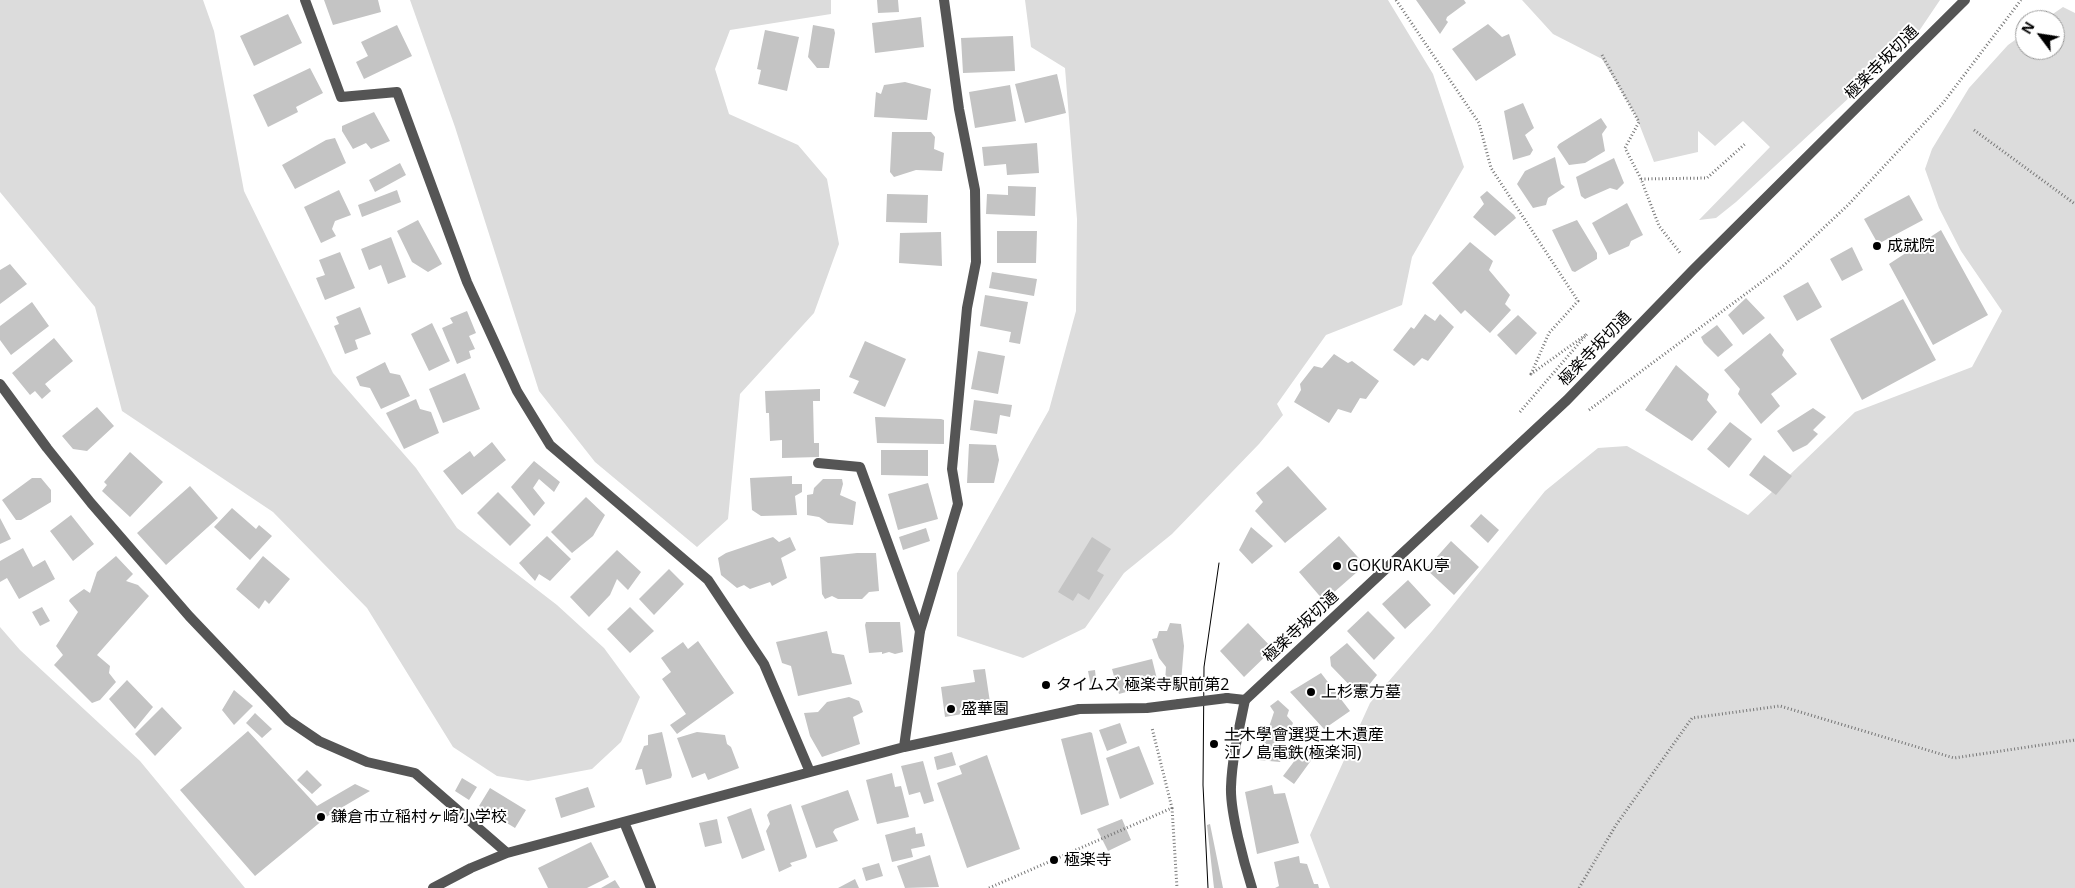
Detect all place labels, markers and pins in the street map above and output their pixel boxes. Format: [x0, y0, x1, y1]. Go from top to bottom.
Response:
place label: 成就院 [1887, 236, 1935, 256]
marker: 成就院 [1871, 240, 1883, 252]
place label: GOKURAKU亭 [1347, 556, 1450, 576]
marker: GOKURAKU亭 [1331, 560, 1343, 572]
place label: タイムズ 極楽寺駅前第2 [1056, 675, 1229, 695]
marker: タイムズ 極楽寺駅前第2 [1040, 679, 1052, 691]
place label: 上杉憲方墓 [1321, 682, 1401, 702]
marker: 上杉憲方墓 [1305, 686, 1317, 698]
place label: 盛華園 [961, 699, 1009, 719]
marker: 盛華園 [945, 703, 957, 715]
place label: 土木學會選奨土木遺産 江ノ島電鉄(極楽洞) [1224, 725, 1384, 763]
marker: 土木學會選奨土木遺産 江ノ島電鉄(極楽洞) [1208, 738, 1220, 750]
place label: 鎌倉市立稲村ヶ崎小学校 [331, 807, 507, 827]
marker: 鎌倉市立稲村ヶ崎小学校 [315, 811, 327, 823]
place label: 極楽寺 [1064, 850, 1112, 870]
marker: 極楽寺 [1048, 854, 1060, 866]

